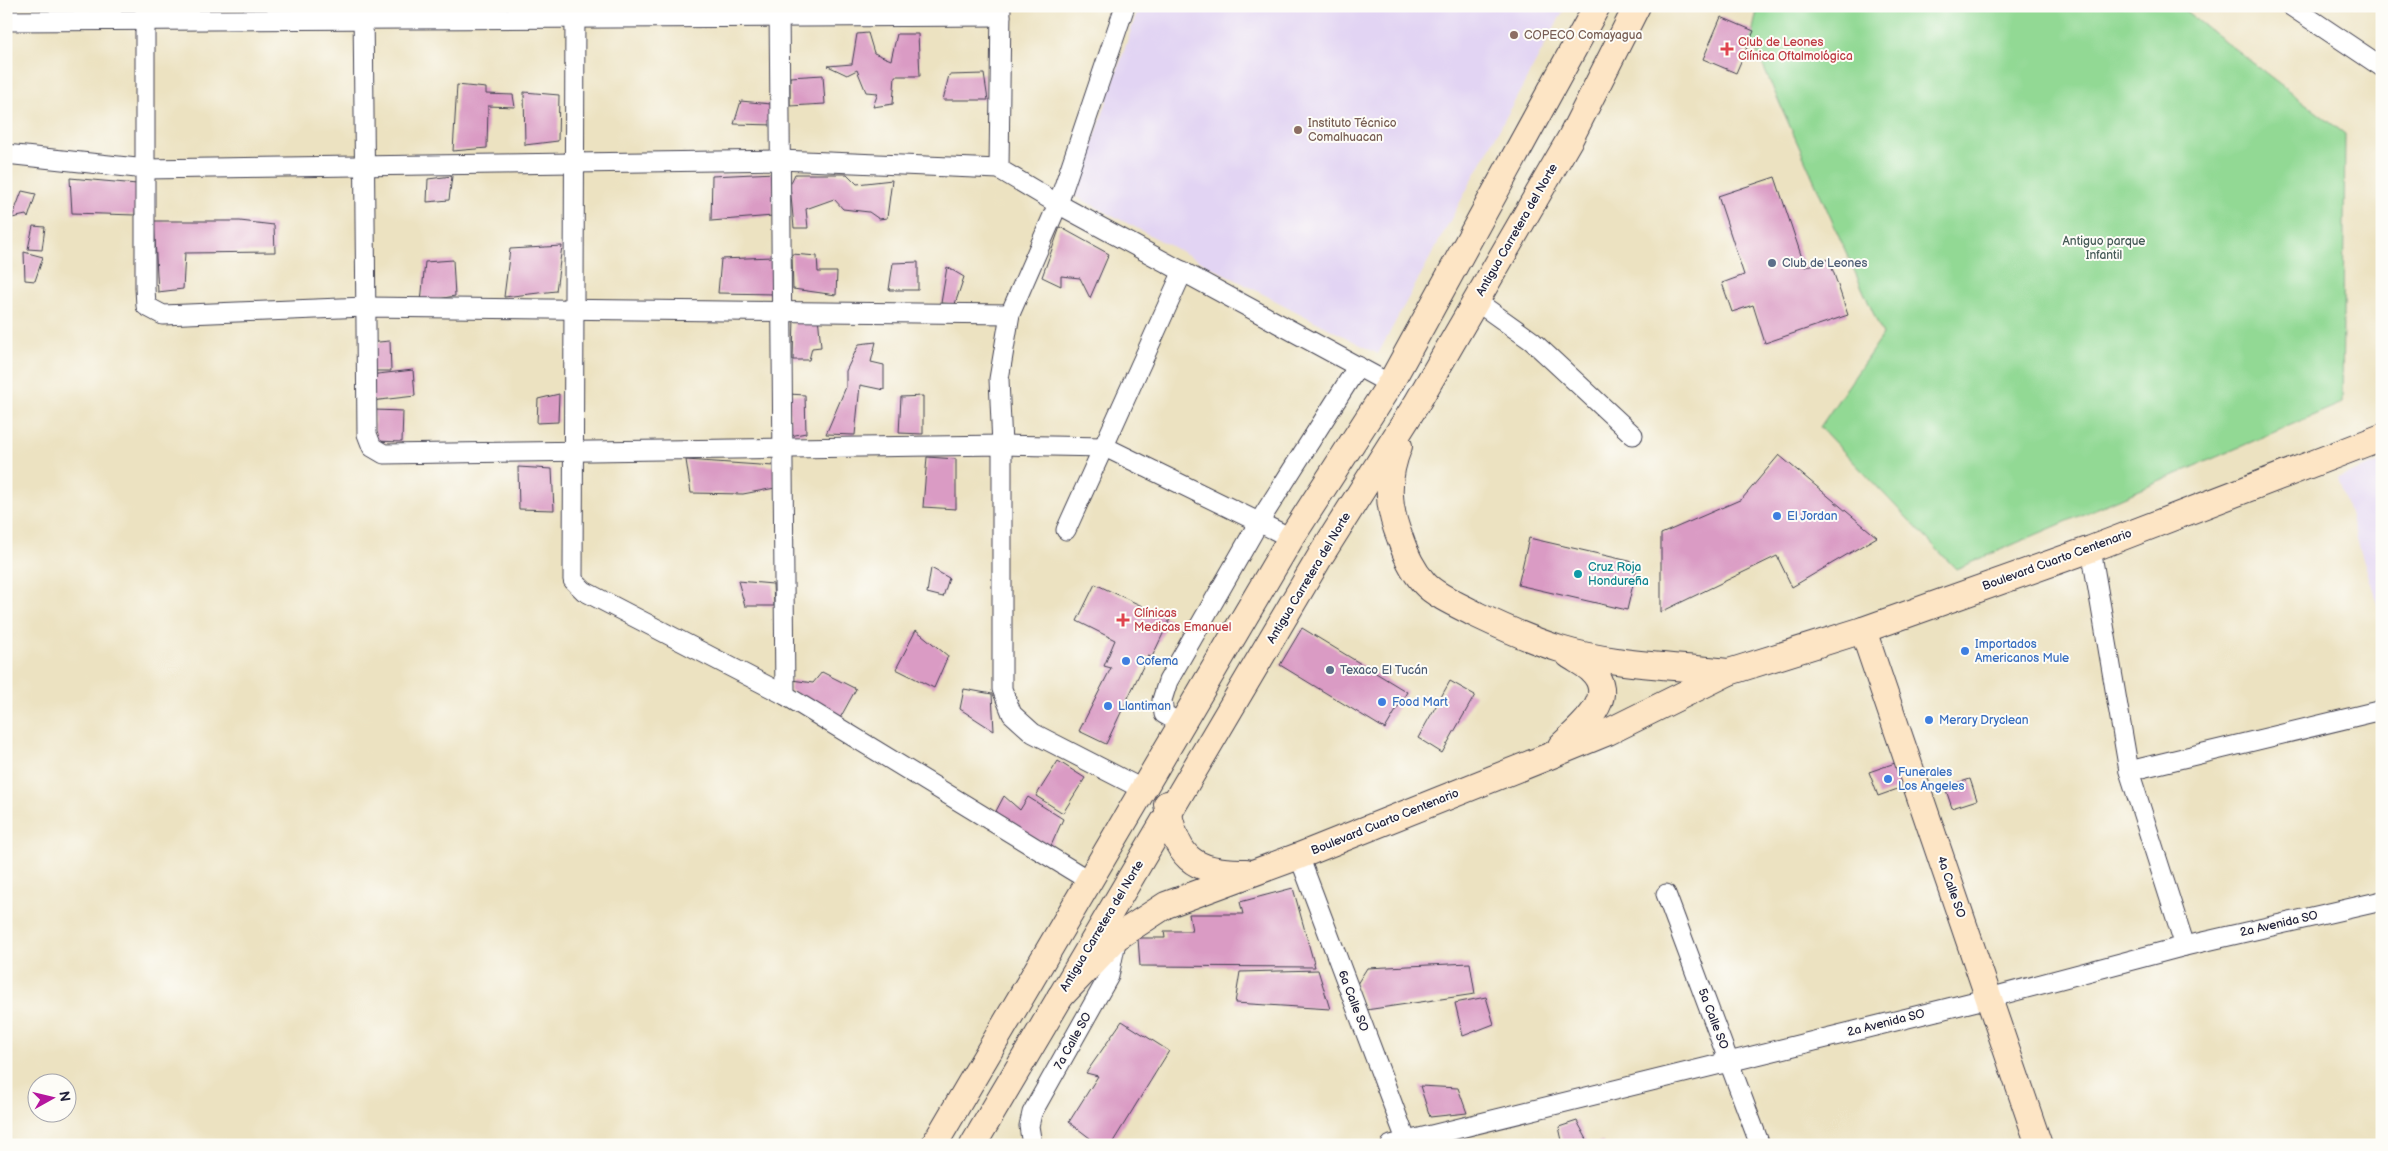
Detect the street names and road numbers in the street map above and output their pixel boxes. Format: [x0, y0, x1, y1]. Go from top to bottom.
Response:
street label: Antigua Carretera del Norte [1473, 161, 1561, 299]
street label: Antigua Carretera del Norte [1264, 510, 1354, 646]
street label: Boulevard Cuarto Centenario [1980, 526, 2134, 594]
street label: Boulevard Cuarto Centenario [1309, 785, 1461, 859]
street label: 4a Calle SO [1933, 854, 1969, 920]
street label: Antigua Carretera del Norte [1057, 858, 1147, 994]
street label: 2a Avenida SO [2239, 908, 2319, 940]
street label: 6a Calle SO [1334, 968, 1372, 1034]
street label: 5a Calle SO [1695, 986, 1731, 1052]
street label: 2a Avenida SO [1846, 1006, 1926, 1040]
street label: 7a Calle SO [1051, 1010, 1095, 1072]

